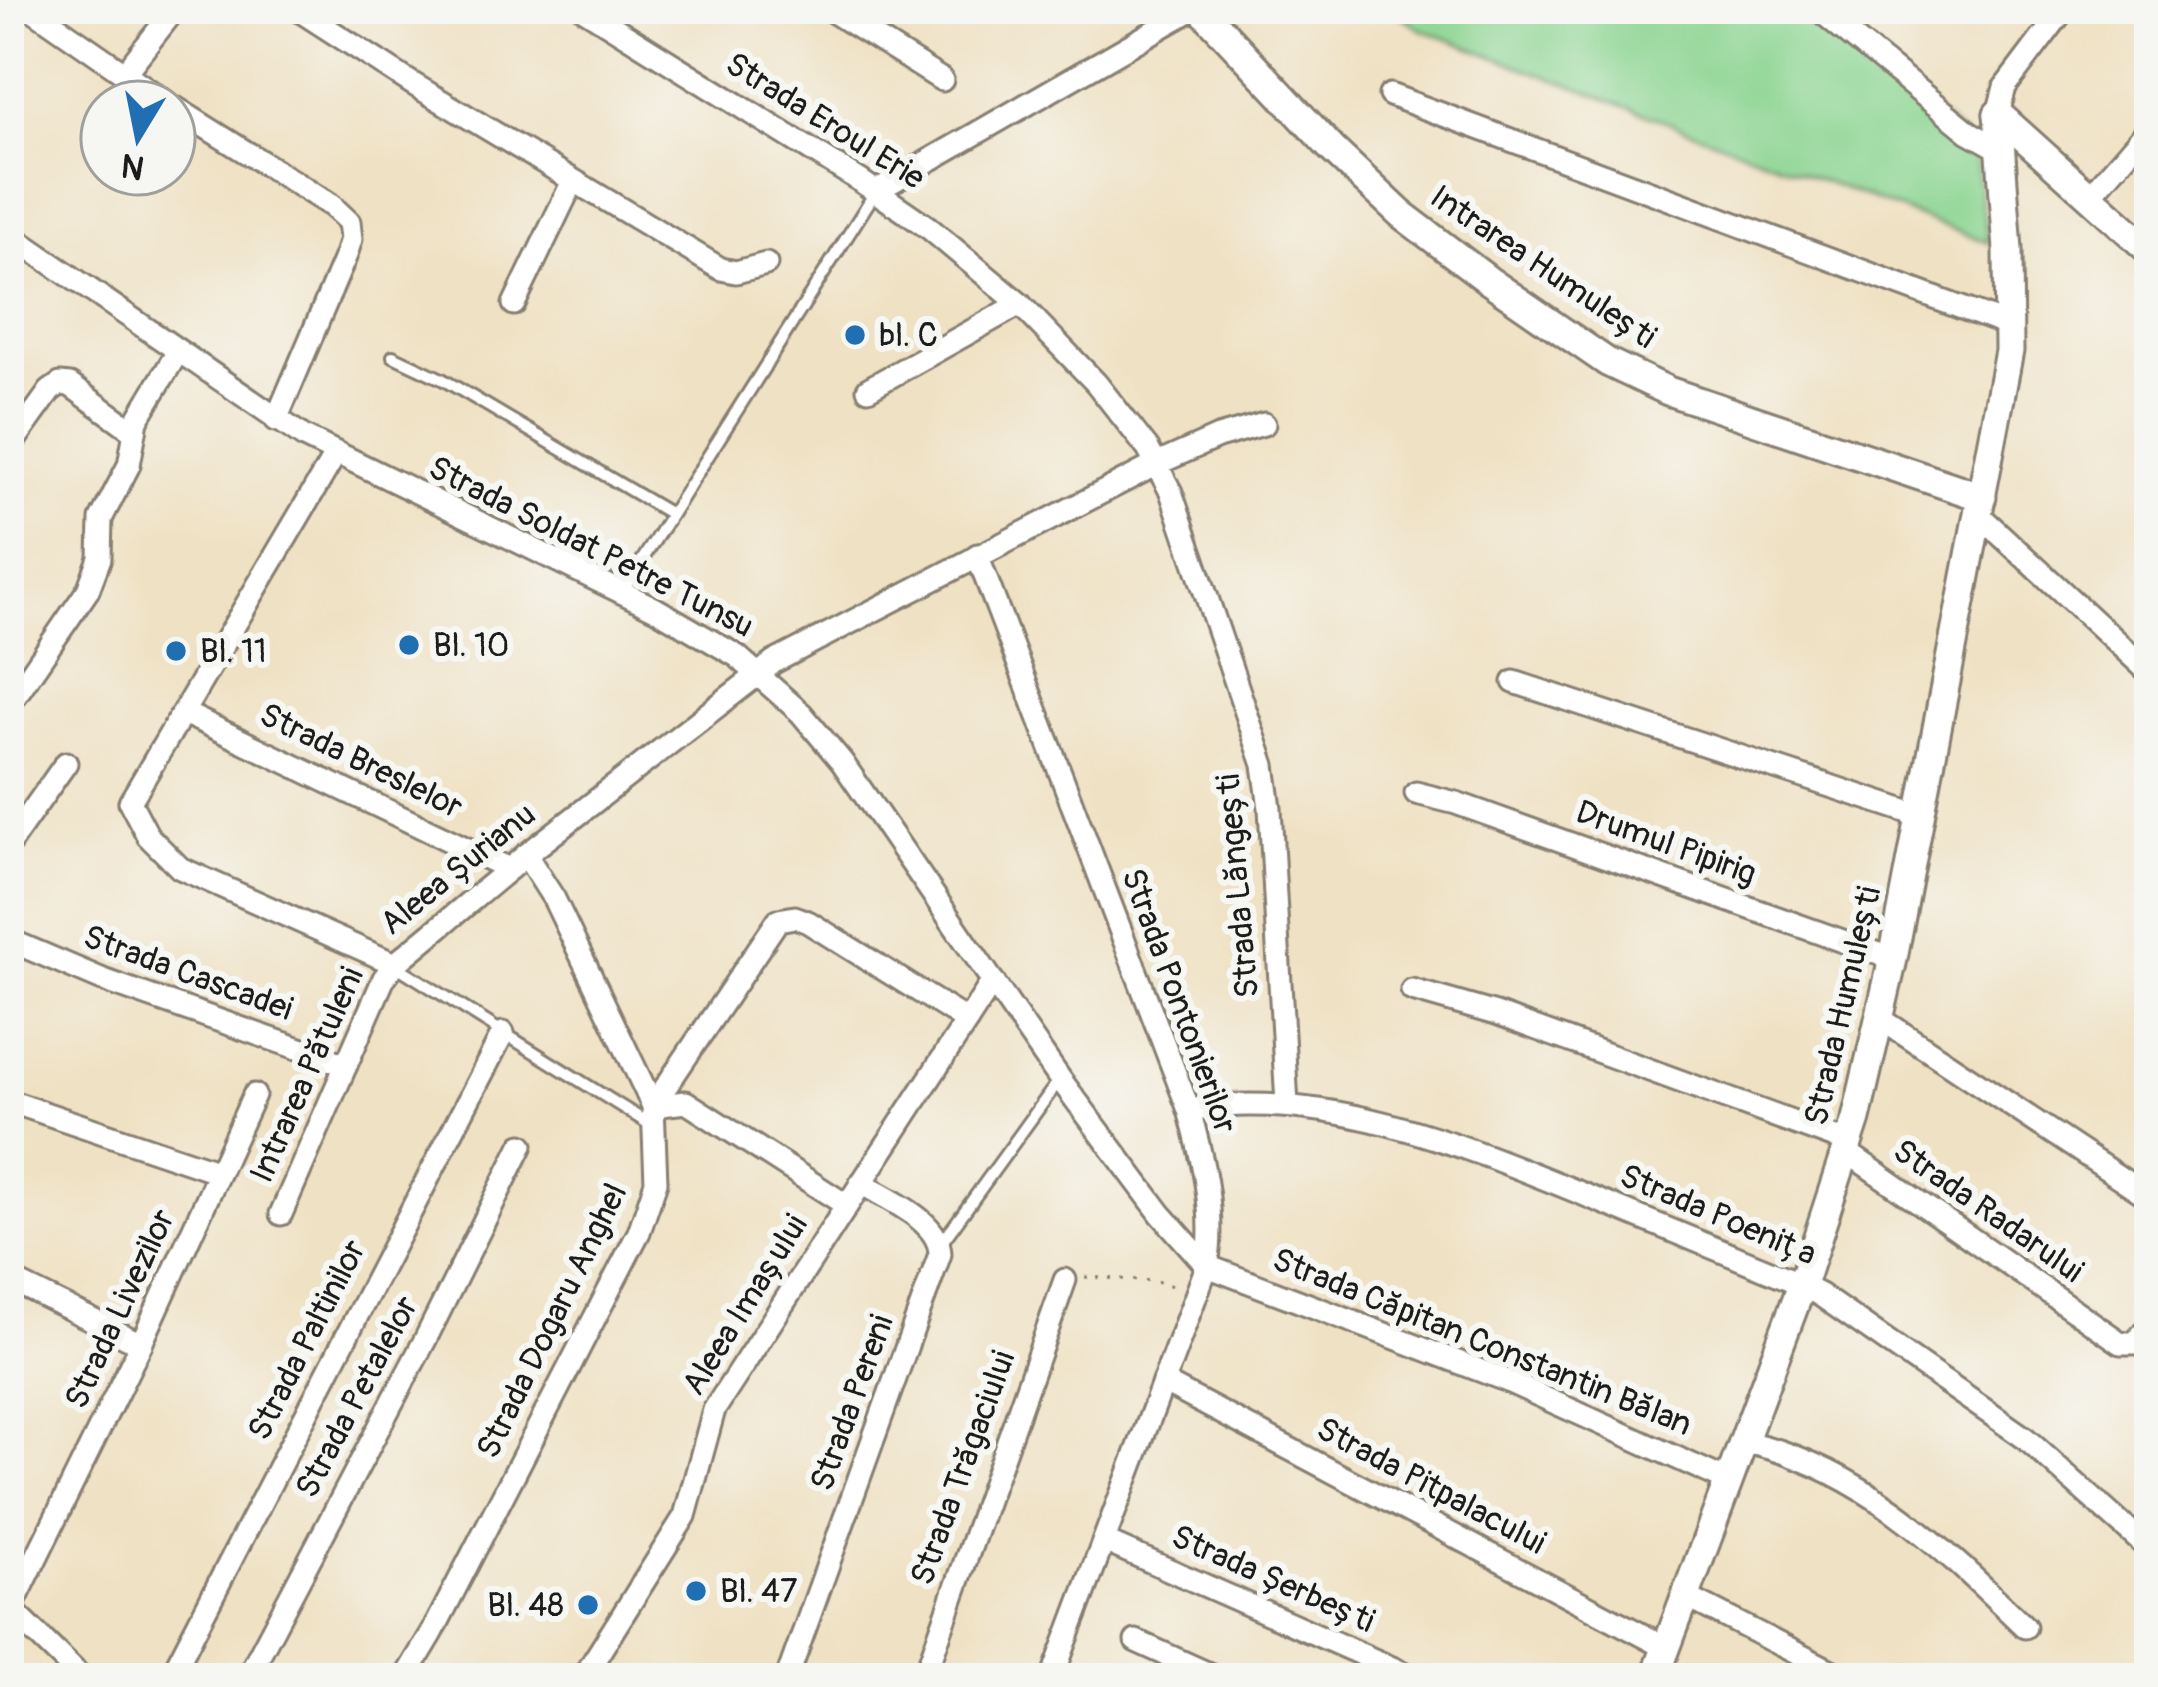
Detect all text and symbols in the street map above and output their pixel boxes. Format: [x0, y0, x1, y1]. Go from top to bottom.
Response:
street label: Strada Eroul Erie [718, 43, 932, 199]
north arrow [78, 78, 198, 198]
text: N [119, 144, 148, 188]
street label: Intrarea Humulești [1422, 176, 1664, 358]
place label: bl. C [879, 315, 938, 356]
marker: bl. C [842, 322, 868, 348]
street label: Strada Soldat Petre Tunsu [422, 447, 760, 647]
place label: Bl. 10 [433, 625, 509, 666]
place label: Bl. 11 [200, 631, 267, 672]
marker: Bl. 10 [396, 632, 422, 658]
marker: Bl. 11 [163, 638, 189, 664]
street label: Strada Breslelor [253, 694, 469, 828]
street label: Strada Lăngești [1208, 772, 1268, 1000]
street label: Drumul Pipirig [1570, 791, 1762, 895]
street label: Aleea Șurianu [372, 794, 544, 944]
street label: Strada Pontonierilor [1112, 863, 1246, 1139]
street label: Strada Humulești [1796, 883, 1890, 1129]
street label: Strada Cascadei [78, 916, 298, 1030]
street label: Intrarea Pătuleni [241, 961, 373, 1189]
street label: Strada Radarului [1885, 1130, 2091, 1292]
street label: Strada Poenița [1614, 1155, 1822, 1275]
street label: Strada Dogaru Anghel [468, 1177, 636, 1465]
street label: Strada Livezilor [56, 1203, 184, 1415]
street label: Aleea Imașului [673, 1207, 817, 1403]
street label: Strada Paltinilor [239, 1233, 375, 1447]
street label: Strada Căpitan Constantin Bălan [1266, 1239, 1698, 1445]
street label: Strada Petalelor [287, 1289, 428, 1505]
street label: Strada Pereni [801, 1309, 903, 1497]
street label: Strada Trăgaciului [902, 1345, 1024, 1591]
street label: Strada Pitpalacului [1309, 1408, 1553, 1564]
street label: Strada Șerbești [1165, 1516, 1381, 1642]
place label: Bl. 47 [720, 1571, 798, 1612]
marker: Bl. 47 [683, 1578, 709, 1604]
place label: Bl. 48 [487, 1585, 564, 1626]
marker: Bl. 48 [575, 1592, 601, 1618]

